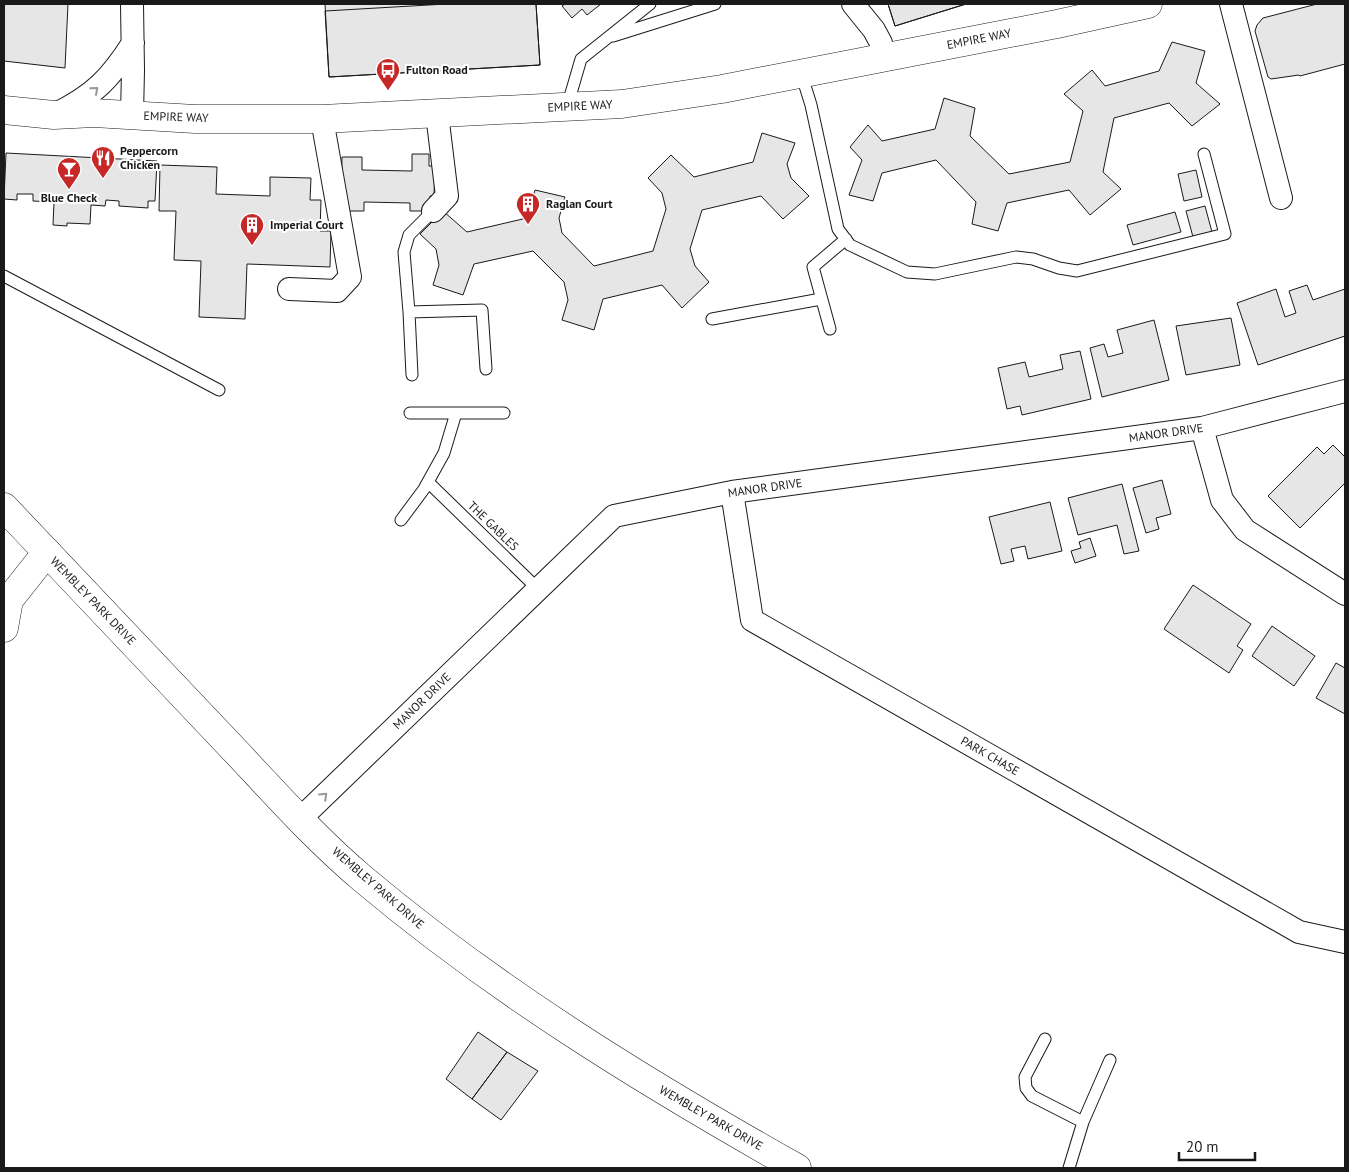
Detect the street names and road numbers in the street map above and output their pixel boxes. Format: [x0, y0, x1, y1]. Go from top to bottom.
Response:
street label: EMPIRE WAY [945, 25, 1013, 52]
street label: EMPIRE WAY [547, 96, 613, 115]
street label: EMPIRE WAY [143, 108, 209, 125]
street label: MANOR DRIVE [1128, 420, 1204, 445]
street label: MANOR DRIVE [727, 475, 803, 500]
street label: THE GABLES [465, 498, 522, 554]
street label: WEMBLEY PARK DRIVE [47, 553, 139, 648]
street label: MANOR DRIVE [390, 669, 454, 732]
street label: PARK CHASE [958, 733, 1022, 778]
street label: WEMBLEY PARK DRIVE [329, 844, 427, 932]
street label: WEMBLEY PARK DRIVE [657, 1082, 766, 1153]

